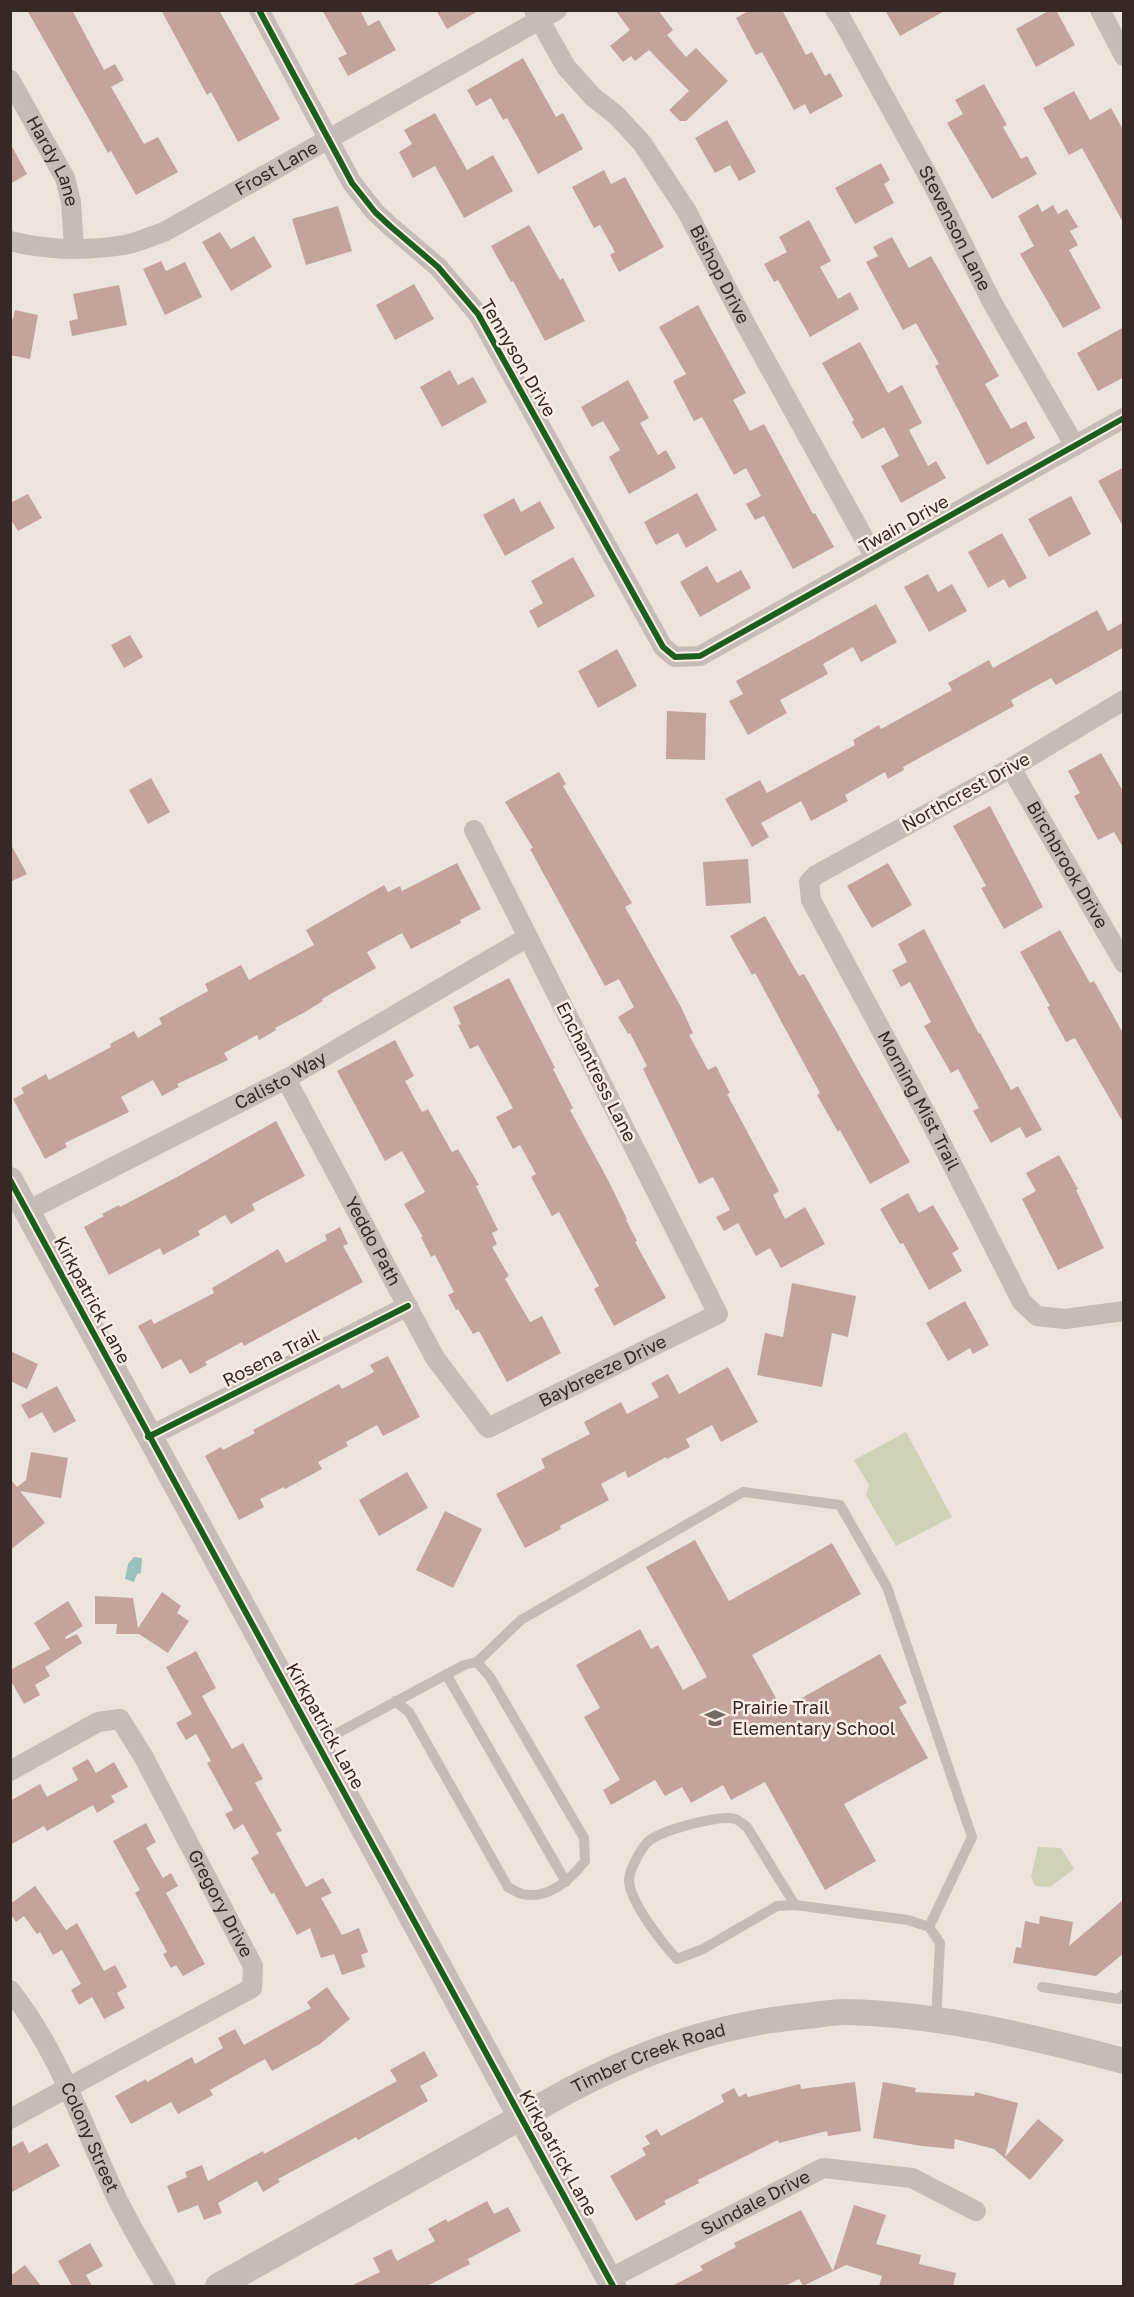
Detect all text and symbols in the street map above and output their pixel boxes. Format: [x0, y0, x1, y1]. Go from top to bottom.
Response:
street label: Hardy Lane [22, 111, 84, 208]
street label: Frost Lane [231, 135, 321, 200]
street label: Stevenson Lane [914, 161, 997, 294]
street label: Bishop Drive [686, 221, 755, 327]
street label: Tennyson Drive [476, 295, 561, 420]
street label: Twain Drive [855, 490, 952, 557]
street label: Northcrest Drive [898, 747, 1033, 835]
street label: Birchbrook Drive [1023, 797, 1114, 932]
street label: Enchantress Lane [552, 998, 642, 1145]
street label: Morning Mist Trail [874, 1027, 965, 1174]
street label: Calisto Way [230, 1046, 330, 1114]
street label: Yeddo Path [341, 1192, 406, 1289]
street label: Kirkpatrick Lane [50, 1232, 136, 1367]
street label: Rosena Trail [218, 1323, 323, 1391]
street label: Baybreeze Drive [535, 1329, 670, 1411]
street label: Kirkpatrick Lane [282, 1658, 370, 1793]
place label: Prairie Trail Elementary School [732, 1696, 896, 1739]
school or university icon: Prairie Trail Elementary School [703, 1706, 727, 1730]
street label: Gregory Drive [184, 1845, 258, 1961]
street label: Timber Creek Road [567, 2018, 728, 2097]
street label: Colony Street [57, 2078, 125, 2196]
street label: Kirkpatrick Lane [515, 2085, 603, 2220]
street label: Sundale Drive [697, 2165, 813, 2240]

